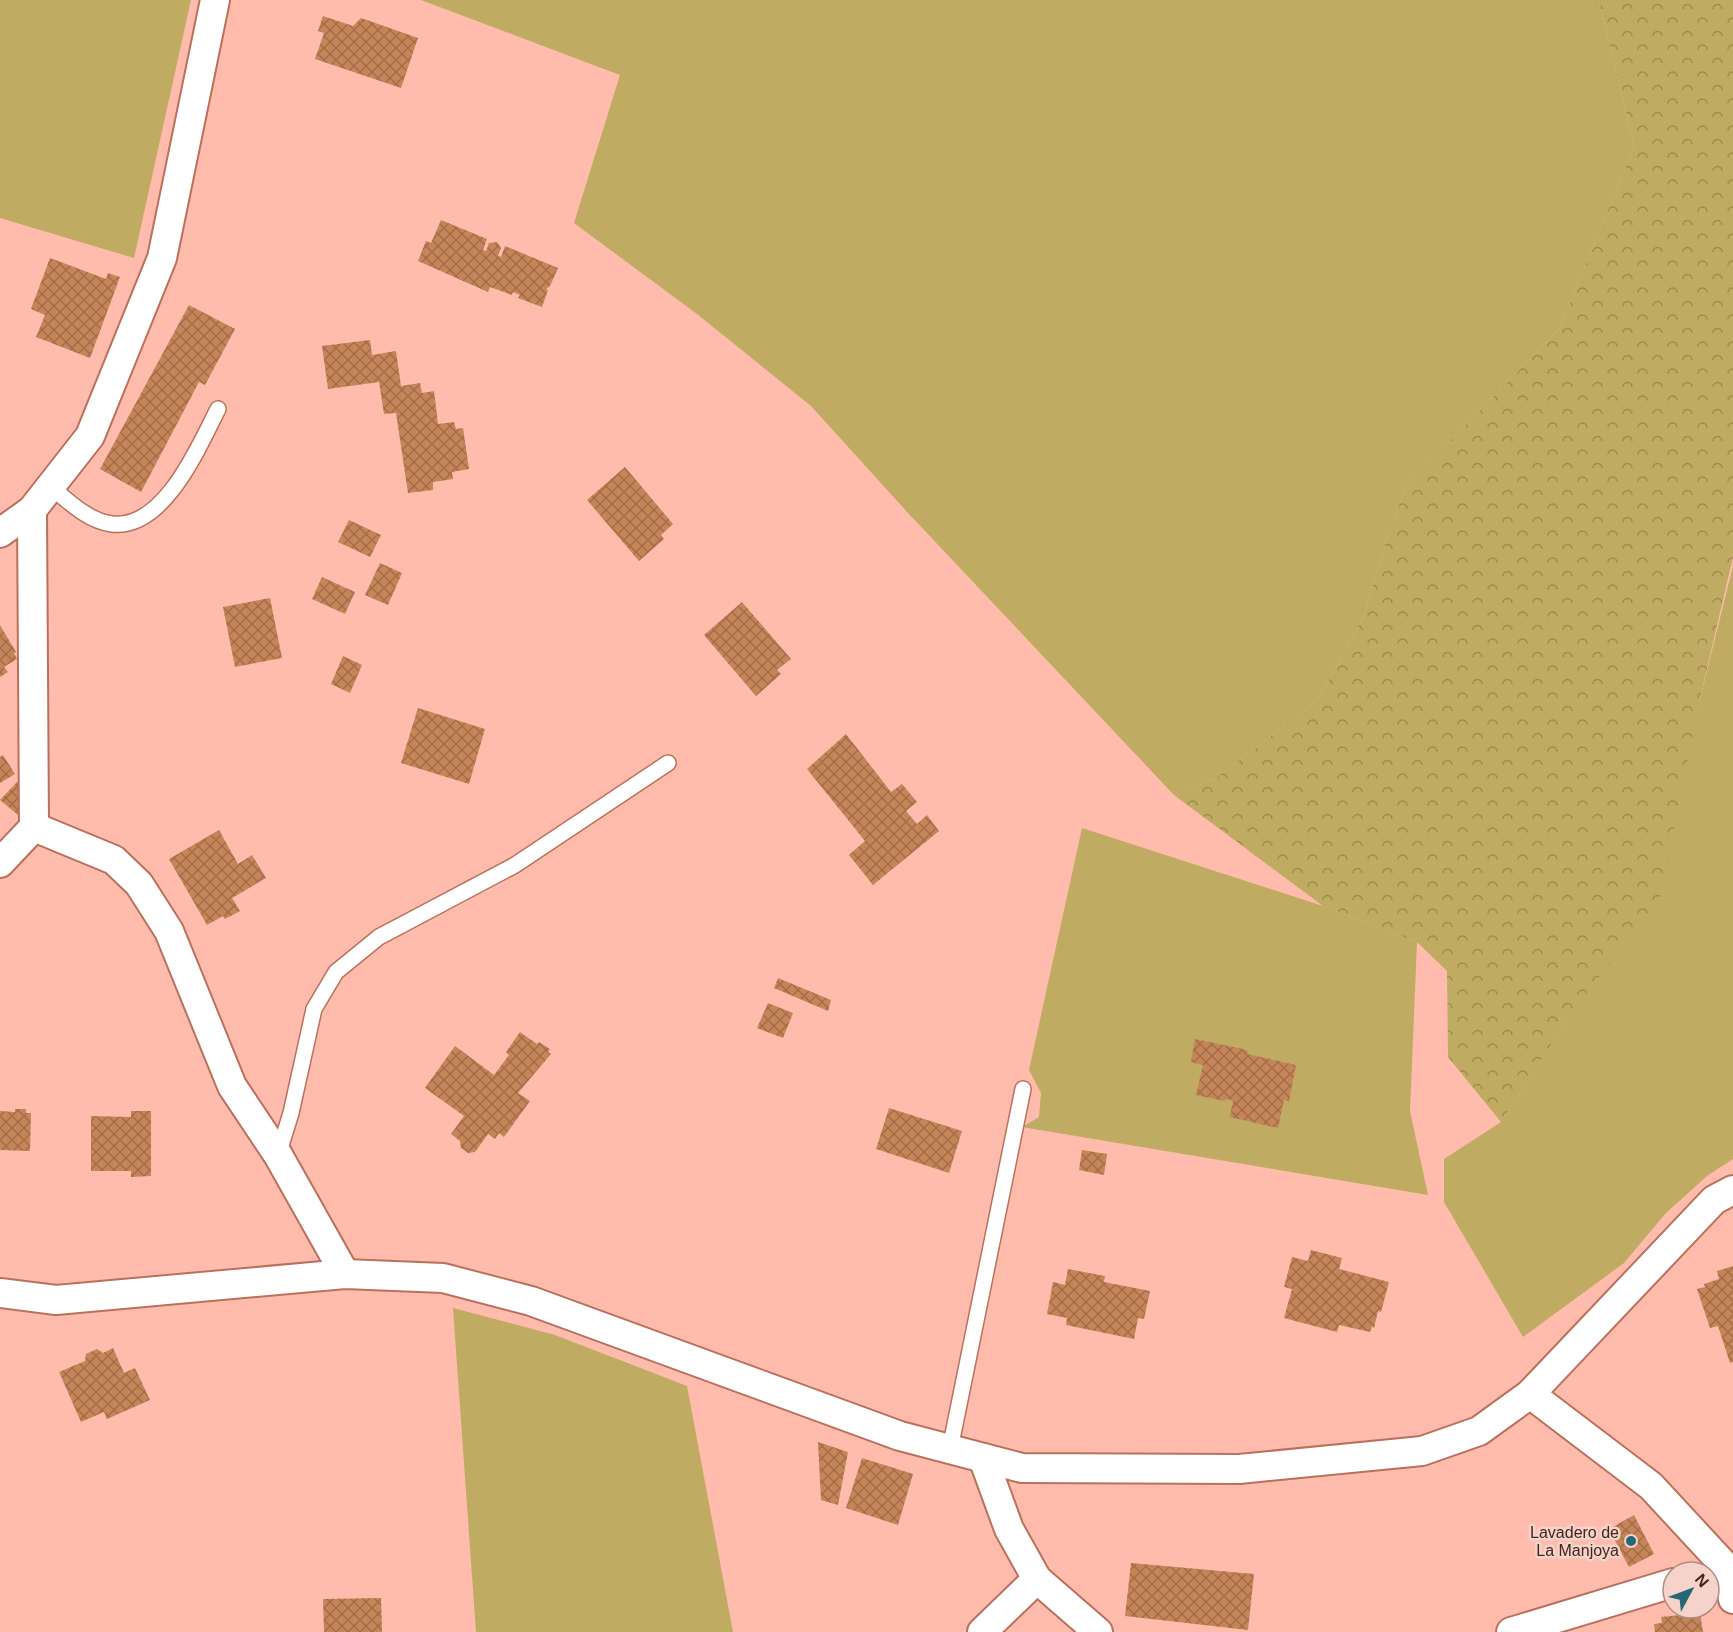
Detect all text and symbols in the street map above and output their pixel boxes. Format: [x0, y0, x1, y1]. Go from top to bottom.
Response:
place label: Lavadero de La Manjoya [1530, 1524, 1619, 1559]
marker: Lavadero de La Manjoya [1624, 1534, 1638, 1548]
north arrow [1661, 1560, 1721, 1620]
text: N [1692, 1571, 1712, 1590]

